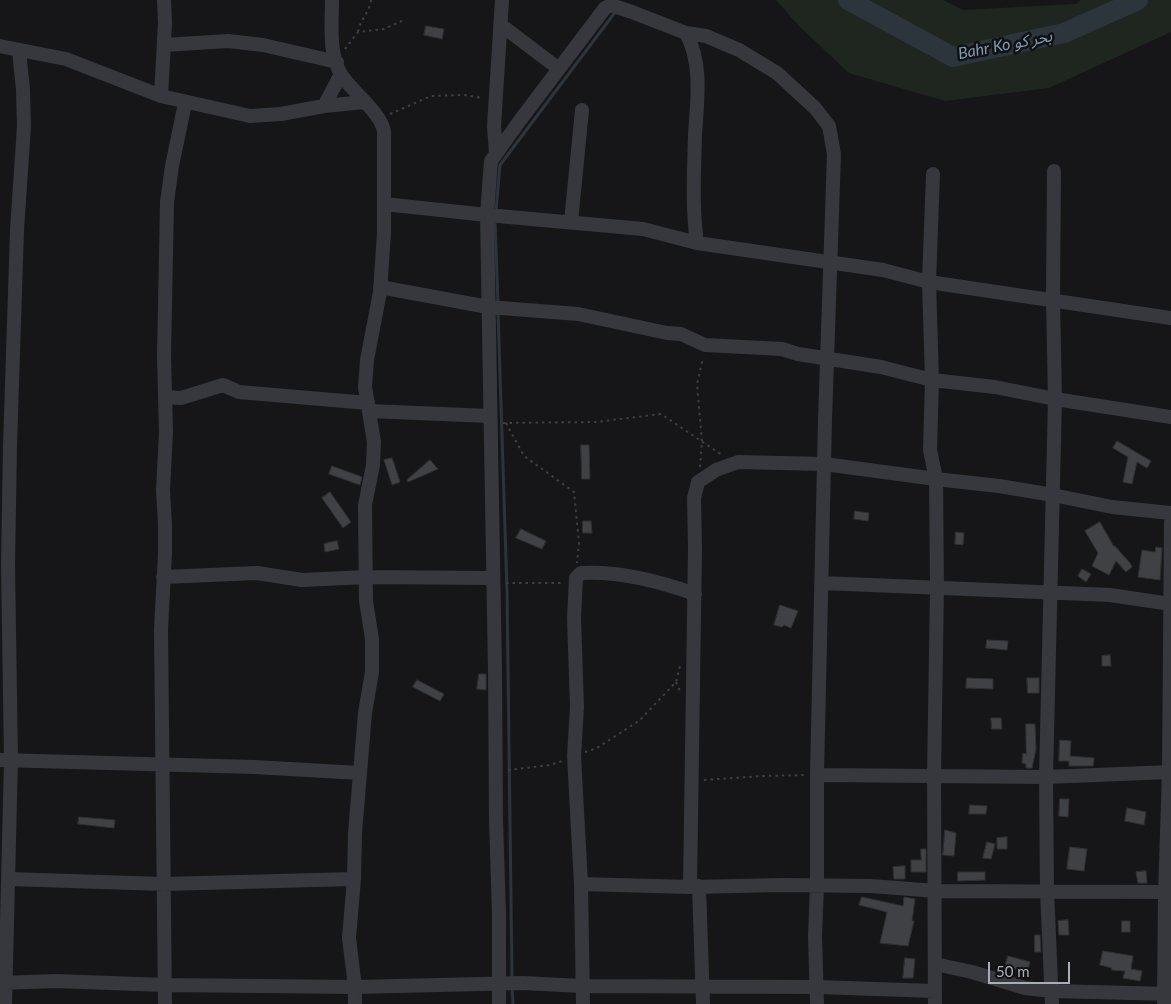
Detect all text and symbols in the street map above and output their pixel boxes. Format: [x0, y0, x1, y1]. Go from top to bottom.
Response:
water label: Bahr Ko بحر كو [956, 26, 1054, 64]
scale bar [991, 952, 1074, 984]
text: 50 m [996, 962, 1030, 980]

